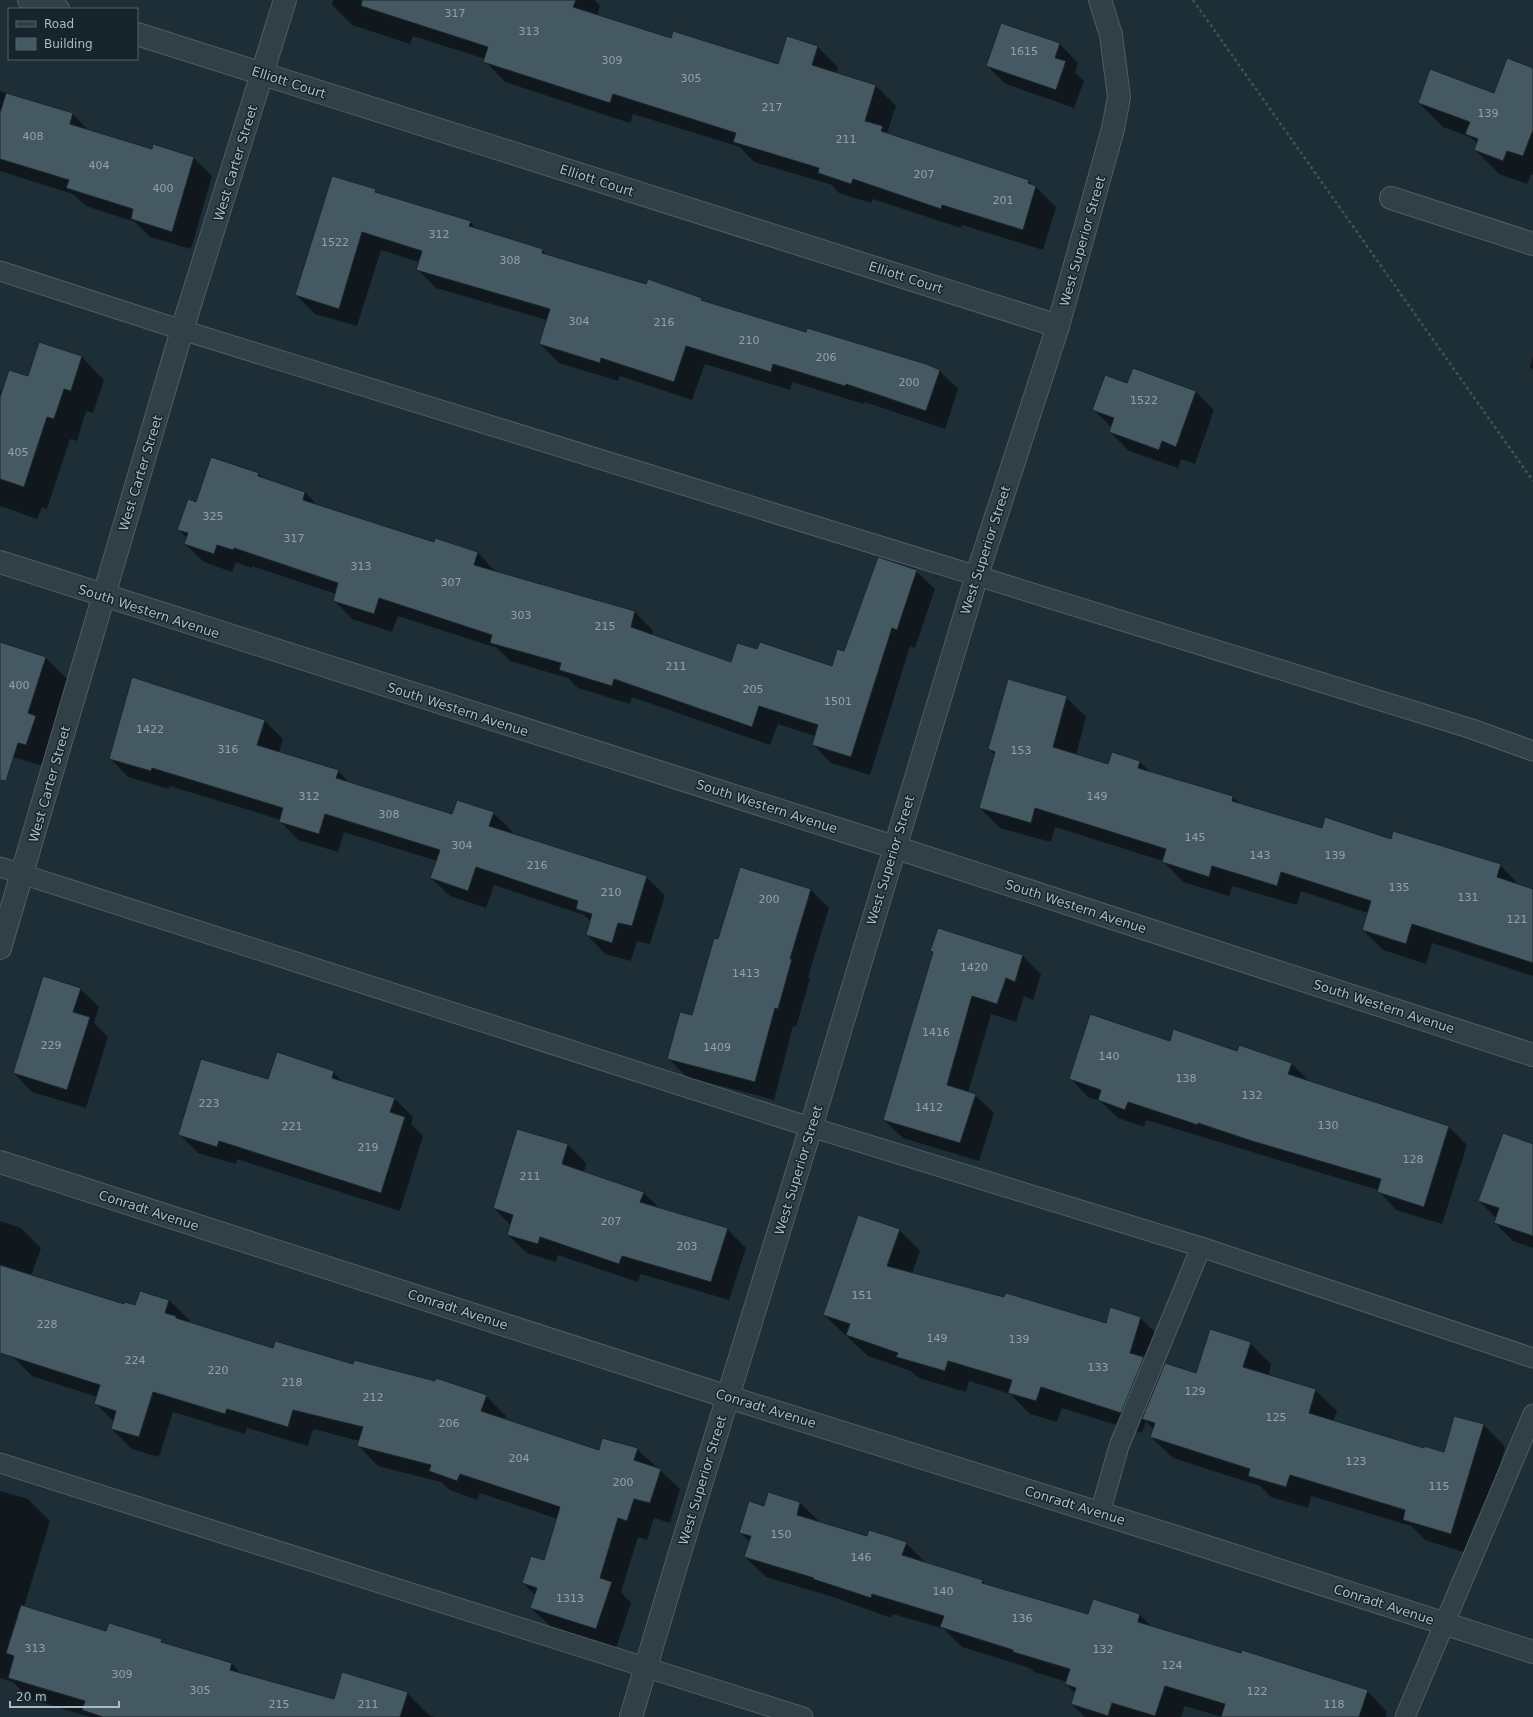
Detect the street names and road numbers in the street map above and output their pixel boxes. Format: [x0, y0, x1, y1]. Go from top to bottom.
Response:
street label: Elliott Court [250, 63, 328, 102]
street label: West Carter Street [211, 103, 260, 223]
street label: Elliott Court [558, 161, 636, 200]
street label: West Superior Street [1057, 174, 1108, 308]
street label: Elliott Court [867, 258, 945, 297]
street label: West Carter Street [116, 413, 165, 533]
street label: West Superior Street [958, 484, 1013, 617]
street label: South Western Avenue [76, 582, 221, 641]
street label: South Western Avenue [385, 680, 530, 739]
street label: West Carter Street [26, 724, 73, 844]
street label: South Western Avenue [694, 777, 839, 836]
street label: West Superior Street [864, 794, 917, 927]
street label: South Western Avenue [1003, 877, 1148, 936]
street label: South Western Avenue [1311, 977, 1456, 1036]
street label: West Superior Street [772, 1104, 825, 1237]
street label: Conradt Avenue [97, 1187, 201, 1234]
street label: Conradt Avenue [406, 1286, 510, 1333]
street label: Conradt Avenue [714, 1386, 818, 1431]
street label: West Superior Street [676, 1414, 729, 1547]
street label: Conradt Avenue [1023, 1483, 1127, 1528]
street label: Conradt Avenue [1332, 1581, 1436, 1628]

